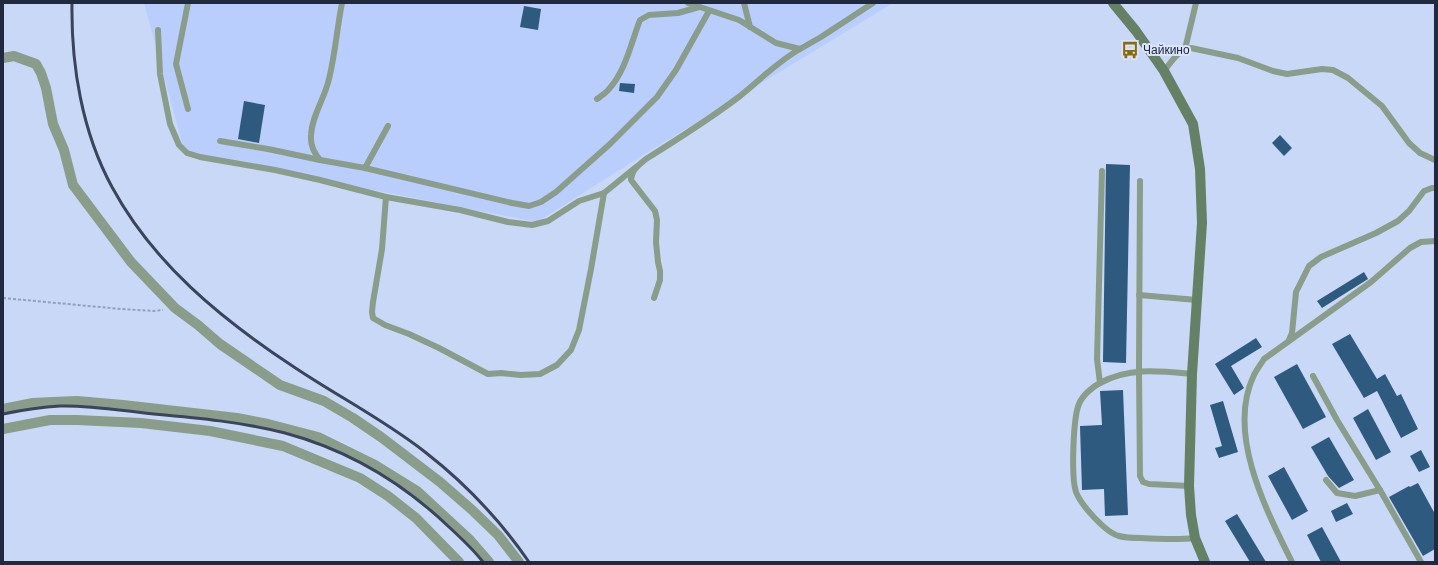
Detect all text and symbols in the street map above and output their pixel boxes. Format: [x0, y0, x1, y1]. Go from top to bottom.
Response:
bus stop icon: Чайкино [1120, 40, 1140, 60]
place label: Чайкино [1143, 43, 1190, 57]

